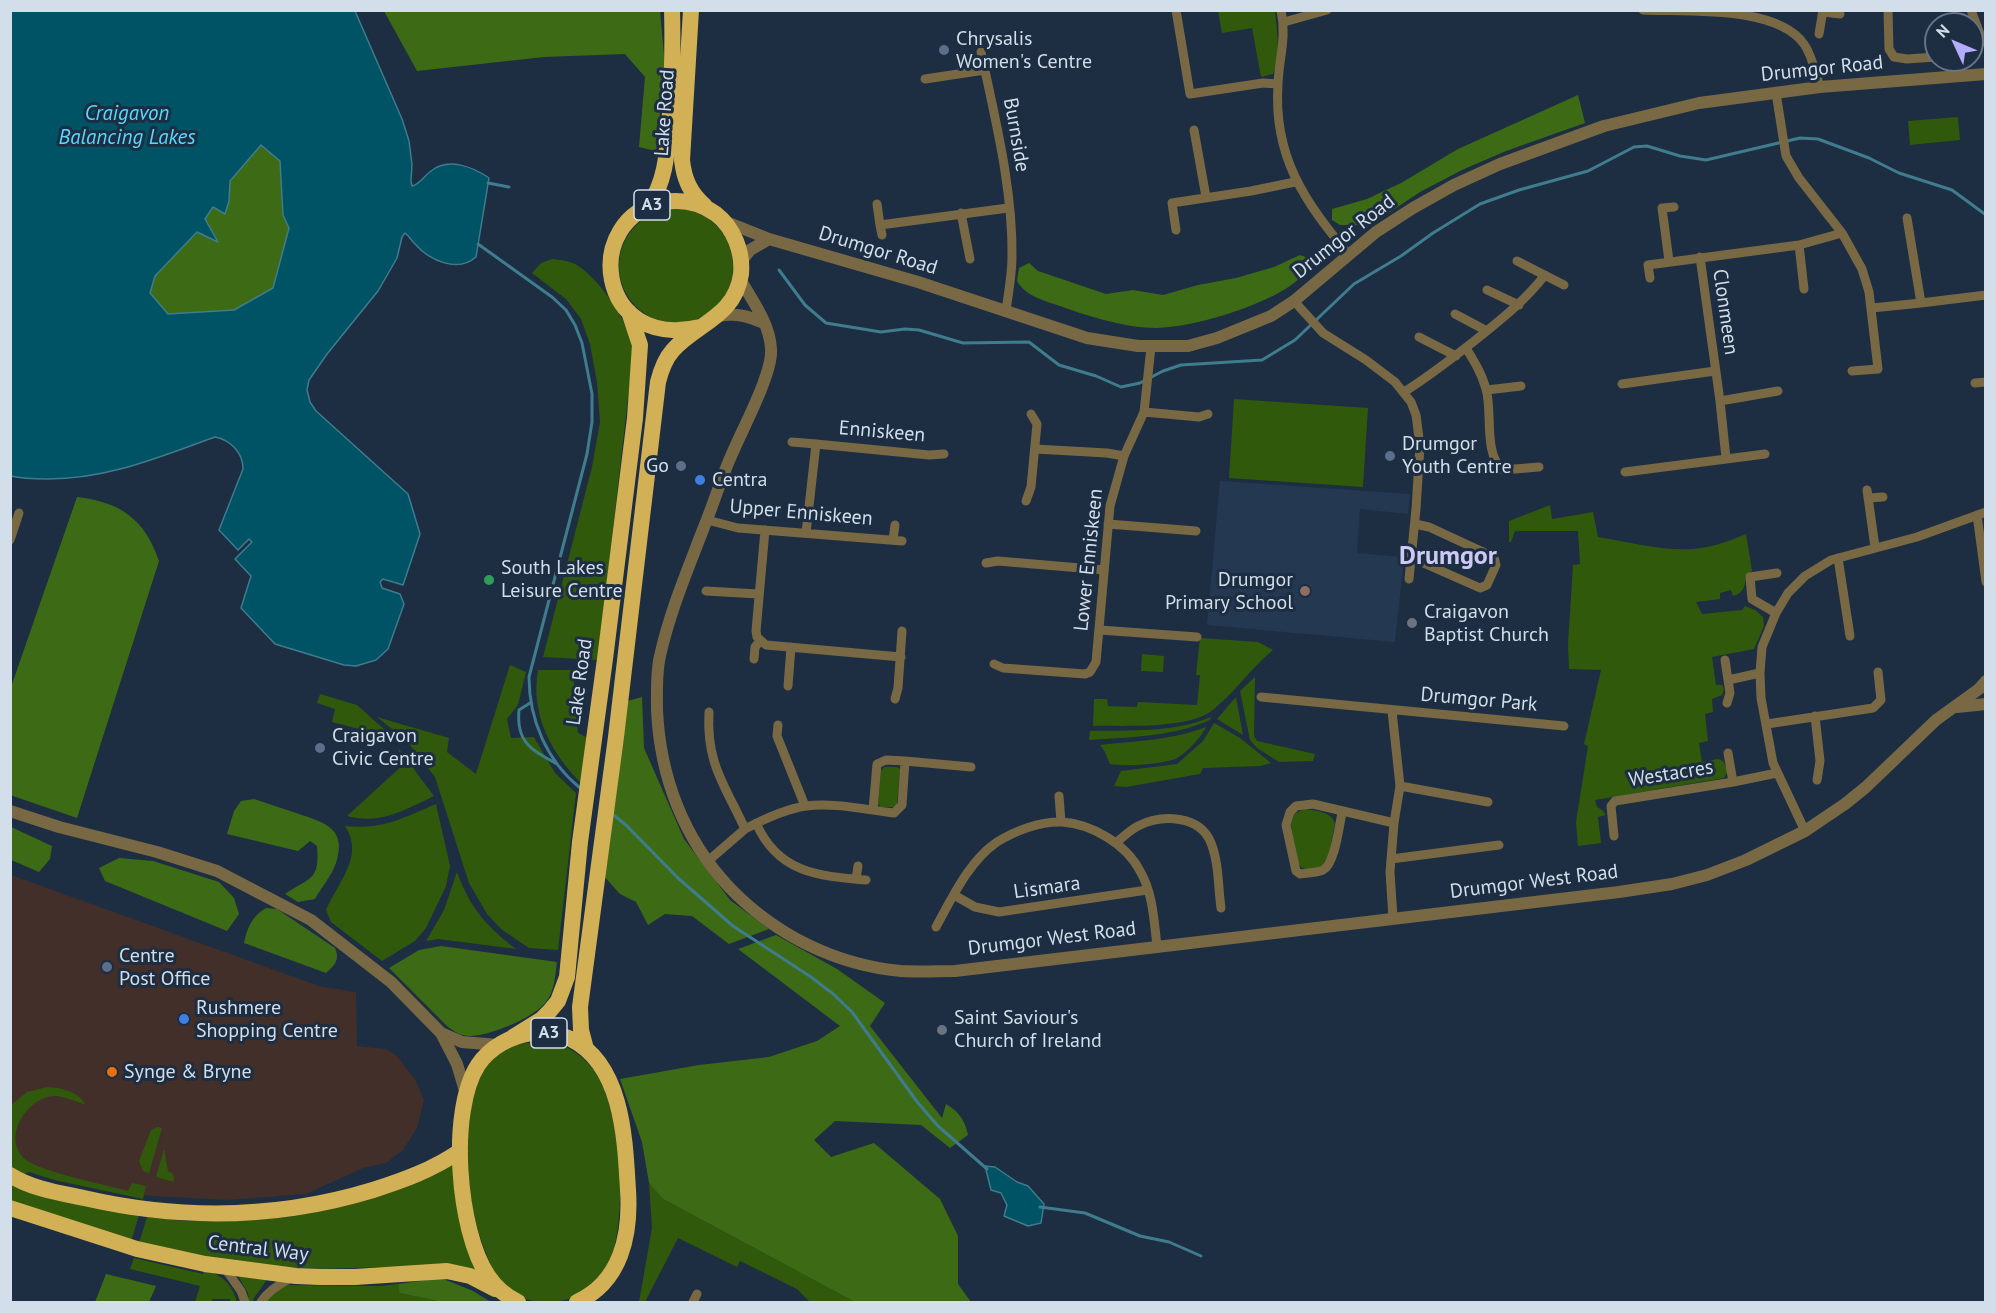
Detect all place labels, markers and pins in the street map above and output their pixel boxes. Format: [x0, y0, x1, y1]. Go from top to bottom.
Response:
place label: Chrysalis Women's Centre [956, 27, 1092, 74]
marker: Chrysalis Women's Centre [937, 43, 951, 57]
place label: Drumgor Youth Centre [1402, 432, 1512, 479]
marker: Drumgor Youth Centre [1383, 449, 1397, 463]
place label: Go [646, 454, 669, 478]
marker: Go [674, 459, 688, 473]
place label: Centra [712, 468, 767, 492]
marker: Centra [693, 473, 707, 487]
place label: South Lakes Leisure Centre [501, 556, 623, 603]
place label: Drumgor Primary School [1165, 568, 1293, 615]
marker: South Lakes Leisure Centre [482, 573, 496, 587]
marker: Drumgor Primary School [1298, 584, 1312, 598]
place label: Craigavon Baptist Church [1424, 600, 1549, 647]
marker: Craigavon Baptist Church [1405, 616, 1419, 630]
place label: Craigavon Civic Centre [332, 724, 434, 771]
marker: Craigavon Civic Centre [313, 741, 327, 755]
place label: Centre Post Office [119, 944, 210, 991]
marker: Centre Post Office [100, 960, 114, 974]
place label: Rushmere Shopping Centre [196, 996, 338, 1043]
place label: Saint Saviour's Church of Ireland [954, 1006, 1102, 1053]
marker: Rushmere Shopping Centre [177, 1012, 191, 1026]
marker: Saint Saviour's Church of Ireland [935, 1023, 949, 1037]
place label: Synge & Bryne [124, 1060, 252, 1084]
marker: Synge & Bryne [105, 1065, 119, 1079]

